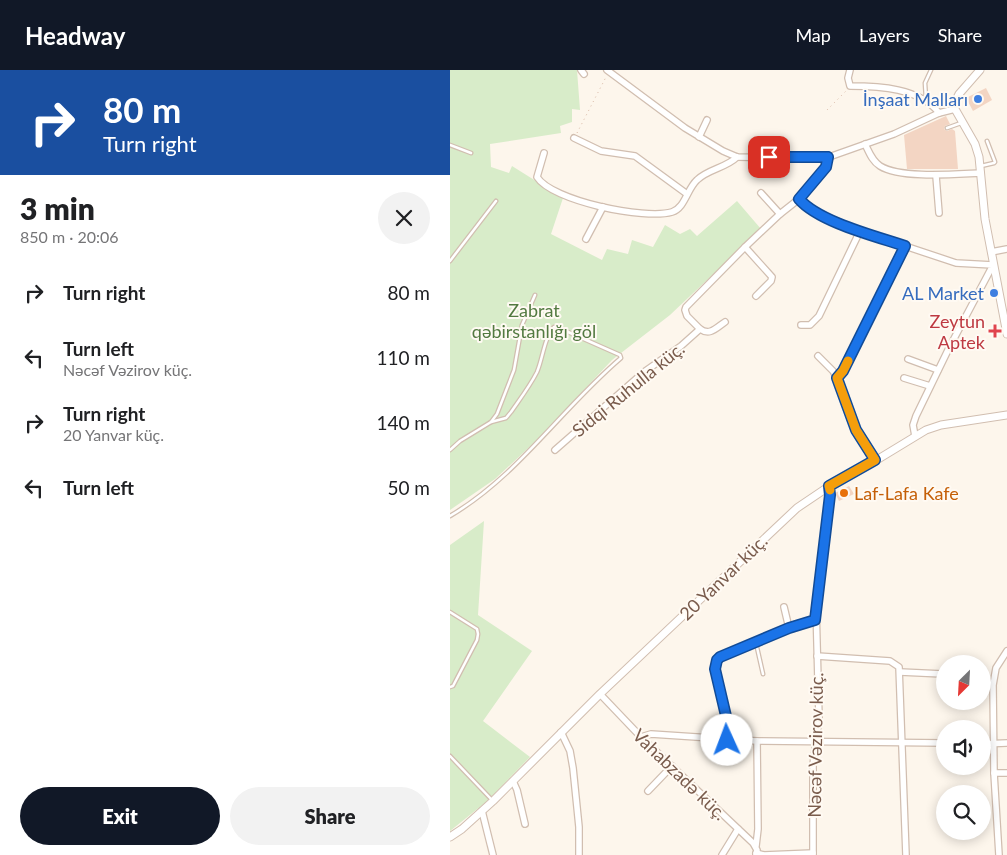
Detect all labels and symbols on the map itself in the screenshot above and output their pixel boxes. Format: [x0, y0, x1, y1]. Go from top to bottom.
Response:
place label: İnşaat Malları [863, 88, 968, 110]
marker: İnşaat Malları [972, 93, 984, 105]
pin [748, 136, 790, 178]
place label: AL Market [902, 282, 985, 304]
marker: AL Market [988, 287, 1000, 299]
park label: Zabrat qəbirstanlığı göl [472, 299, 596, 342]
place label: Zeytun Aptek [930, 310, 986, 353]
marker: Zeytun Aptek [989, 325, 1001, 337]
street label: Sidqi Ruhulla küç. [567, 337, 689, 441]
place label: Laf-Lafa Kafe [854, 482, 959, 504]
marker: Laf-Lafa Kafe [838, 487, 850, 499]
street label: 20 Yanvar küç. [674, 530, 772, 624]
north arrow [936, 655, 991, 710]
street label: Nəcəf Vəzirov küç. [803, 672, 827, 818]
position arrow [700, 713, 752, 765]
street label: Vahabzadə küç. [628, 724, 732, 824]

